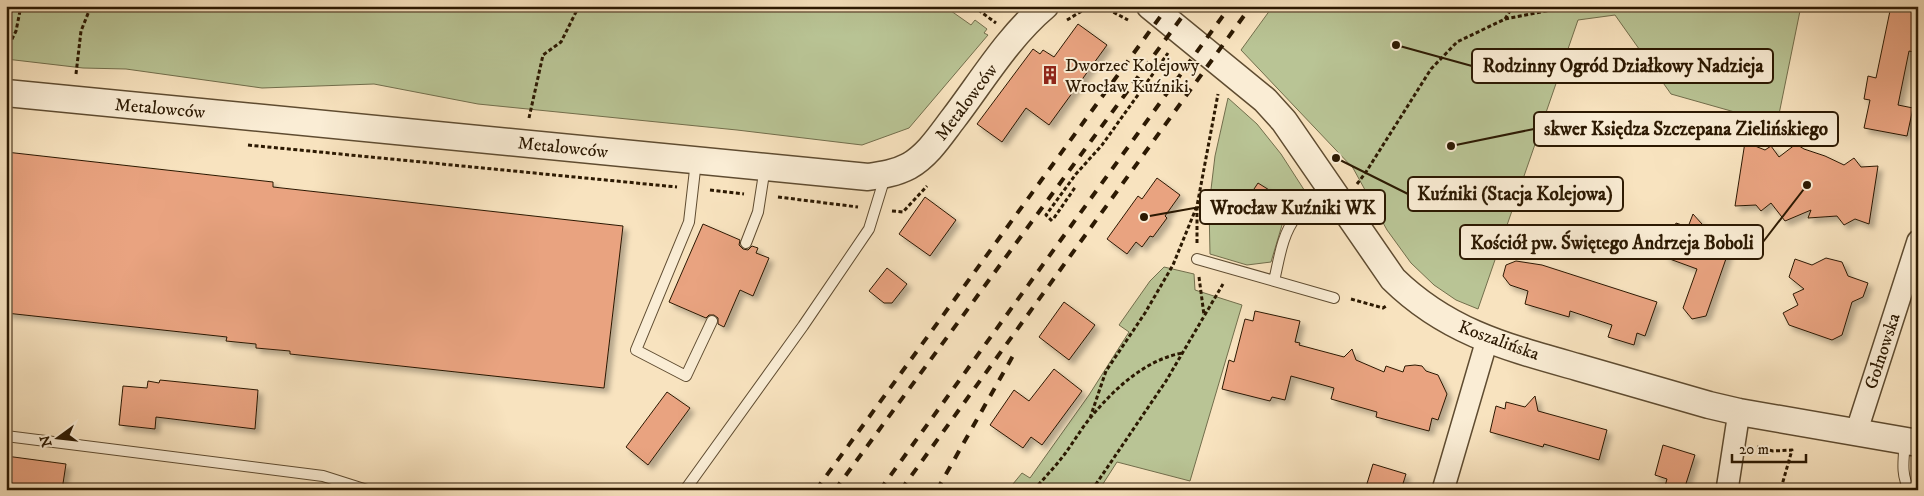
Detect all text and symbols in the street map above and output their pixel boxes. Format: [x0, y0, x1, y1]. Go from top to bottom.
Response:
callout: Rodzinny Ogród Działkowy Nadzieja [1472, 49, 1773, 83]
place label: Dworzec Kolejowy Wrocław Kuźniki [1064, 55, 1200, 98]
text: Rodzinny Ogród Działkowy Nadzieja [1483, 55, 1764, 79]
street label: Metalowców [931, 59, 1003, 145]
building icon: Dworzec Kolejowy Wrocław Kuźniki [1039, 64, 1061, 86]
street label: Metalowców [114, 94, 206, 124]
callout: skwer Księdza Szczepana Zielińskiego [1534, 112, 1838, 146]
text: skwer Księdza Szczepana Zielińskiego [1544, 118, 1828, 141]
street label: Metalowców [517, 132, 610, 164]
callout: Kuźniki (Stacja Kolejowa) [1408, 177, 1623, 211]
text: Kuźniki (Stacja Kolejowa) [1417, 183, 1613, 207]
callout: Wrocław Kuźniki WK [1200, 190, 1385, 224]
text: Wrocław Kuźniki WK [1209, 197, 1376, 220]
callout: Kościół pw. Świętego Andrzeja Boboli [1460, 225, 1763, 259]
text: Kościół pw. Świętego Andrzeja Boboli [1470, 230, 1754, 256]
street label: Gołnowska [1860, 310, 1906, 392]
street label: Koszalińska [1455, 316, 1543, 366]
north arrow [32, 414, 82, 464]
scale bar [1732, 431, 1805, 463]
text: N [36, 433, 57, 449]
text: 20 m [1739, 440, 1769, 459]

